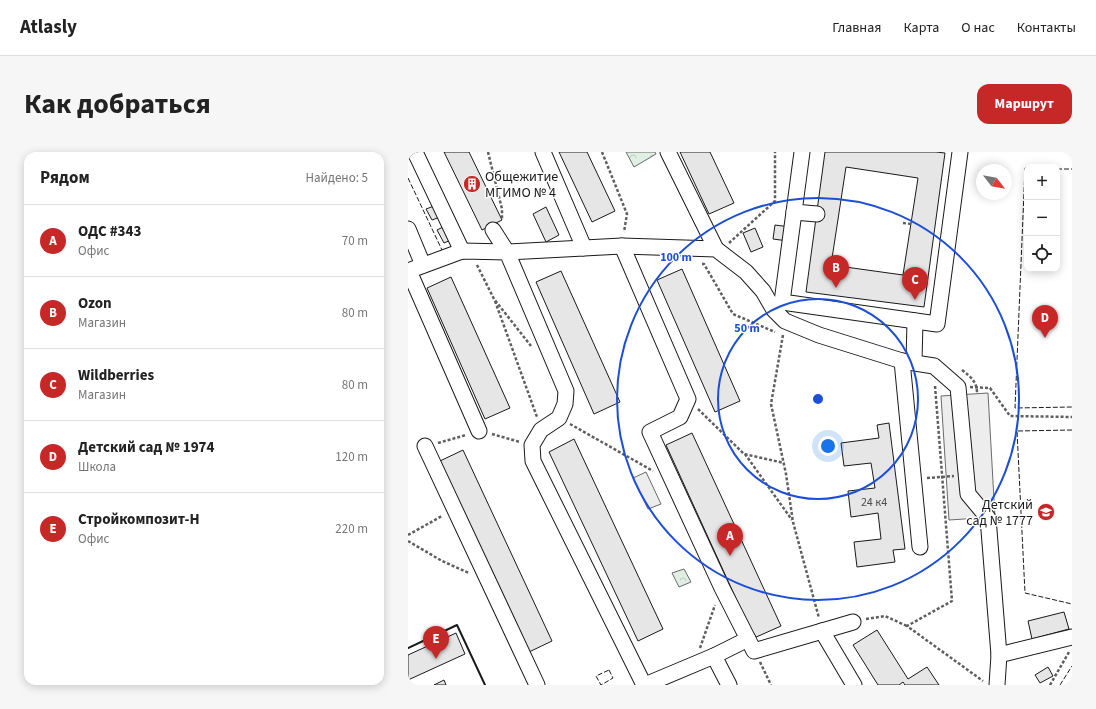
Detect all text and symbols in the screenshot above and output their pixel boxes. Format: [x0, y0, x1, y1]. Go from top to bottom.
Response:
text: Atlasly [20, 14, 77, 41]
text: Главная [832, 18, 881, 38]
text: Карта [903, 18, 939, 38]
text: О нас [961, 18, 995, 38]
text: Контакты [1017, 18, 1076, 38]
text: Как добраться [24, 84, 211, 124]
button: Маршрут [977, 84, 1072, 124]
north arrow [976, 164, 1012, 200]
map controls [1024, 164, 1060, 272]
button: + [1024, 164, 1060, 200]
text: Рядом [40, 166, 90, 190]
place label: Общежитие МГИМО № 4 [485, 167, 558, 203]
text: Найдено: 5 [306, 169, 368, 187]
building icon: Общежитие МГИМО № 4 [462, 174, 482, 194]
button: − [1024, 200, 1060, 236]
text: ОДС #343 [78, 221, 141, 242]
text: A [49, 232, 57, 250]
text: 70 m [342, 232, 368, 250]
button: locate [1024, 236, 1060, 272]
text: Офис [78, 242, 109, 260]
text: 100 m [660, 249, 692, 266]
pin: B [823, 255, 849, 288]
pin: C [902, 267, 928, 300]
text: Ozon [78, 293, 112, 314]
text: B [49, 304, 57, 322]
text: 80 m [342, 304, 368, 322]
pin: D [1032, 305, 1058, 338]
text: Магазин [78, 314, 126, 332]
text: 50 m [734, 320, 760, 337]
text: Wildberries [78, 365, 154, 386]
text: C [49, 376, 57, 394]
text: 80 m [342, 376, 368, 394]
text: Магазин [78, 386, 126, 404]
centre of rings [811, 392, 825, 406]
your location [818, 436, 838, 456]
text: Детский сад № 1974 [78, 437, 214, 458]
text: D [49, 448, 57, 466]
text: 120 m [335, 448, 368, 466]
text: Школа [78, 458, 116, 476]
house number: 24 к4 [861, 494, 887, 511]
place label: Детский сад № 1777 [966, 495, 1033, 531]
school or university icon: Детский сад № 1777 [1036, 502, 1056, 522]
text: Стройкомпозит-Н [78, 509, 200, 530]
text: E [49, 520, 57, 538]
text: 220 m [335, 520, 368, 538]
pin: A [717, 523, 743, 556]
text: Офис [78, 530, 109, 548]
pin: E [423, 626, 449, 659]

